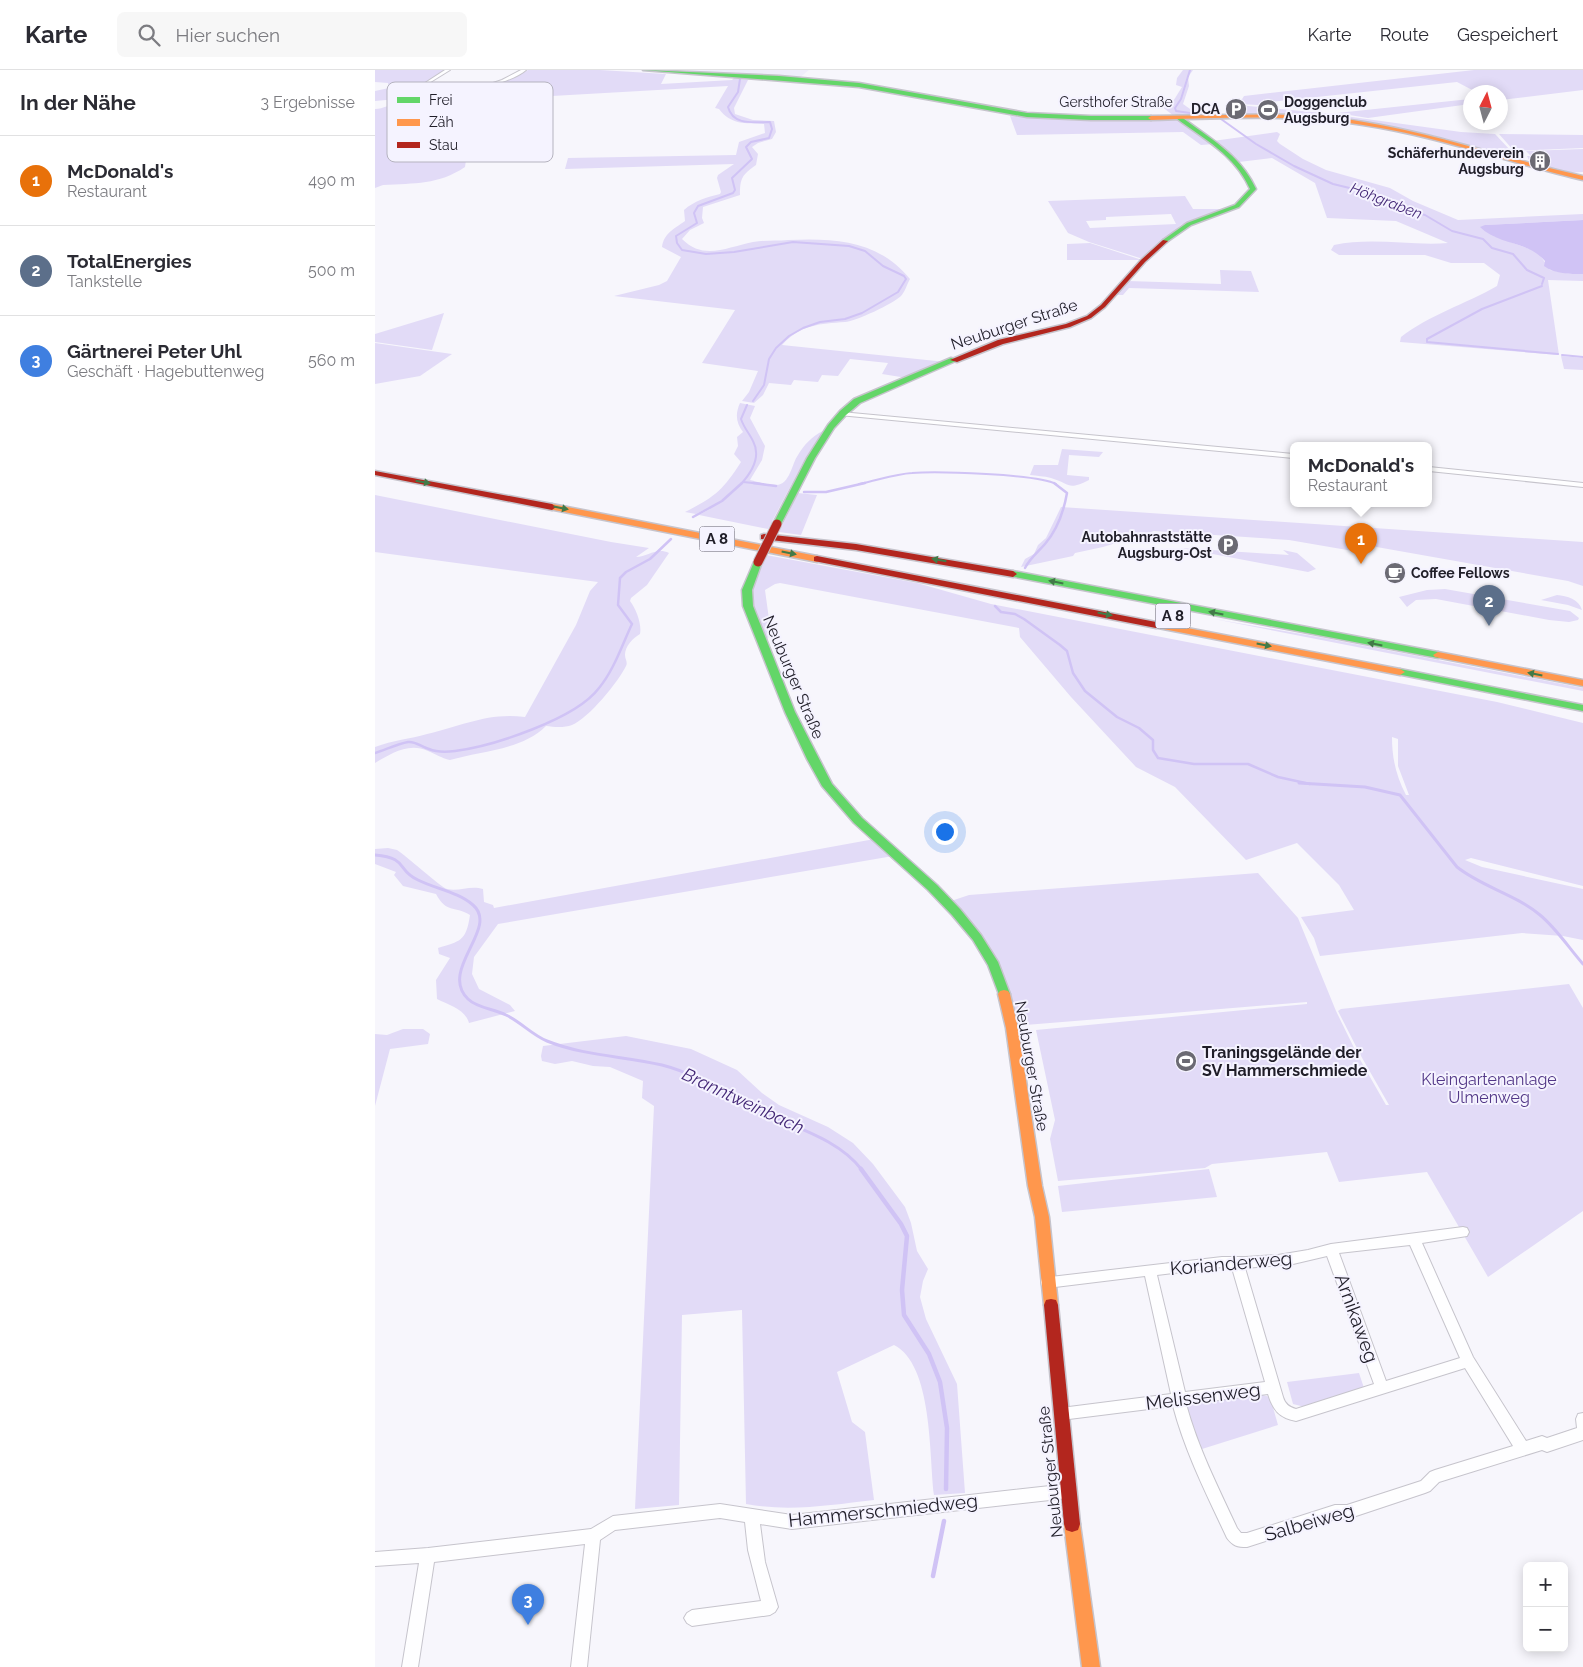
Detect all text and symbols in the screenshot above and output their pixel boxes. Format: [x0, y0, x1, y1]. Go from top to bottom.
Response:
search box [117, 12, 467, 57]
text: Karte [25, 20, 87, 49]
icon: search [135, 21, 163, 49]
text: Hier suchen [175, 24, 280, 46]
text: Karte [1308, 24, 1352, 45]
text: Route [1380, 24, 1429, 45]
text: Gespeichert [1457, 24, 1558, 45]
legend [387, 82, 553, 162]
north arrow [1463, 85, 1508, 130]
text: In der Nähe [20, 90, 136, 115]
text: Frei [429, 92, 453, 108]
text: 3 Ergebnisse [261, 93, 355, 112]
street label: Gersthofer Straße [1059, 94, 1173, 110]
place label: Doggenclub Augsburg [1284, 94, 1367, 126]
parking icon: DCA [1224, 97, 1248, 121]
sports icon: Doggenclub Augsburg [1256, 98, 1280, 122]
place label: DCA [1191, 101, 1221, 117]
text: Zäh [429, 114, 454, 130]
text: Stau [429, 137, 458, 153]
place label: Schäferhundeverein Augsburg [1388, 145, 1524, 177]
building icon: Schäferhundeverein Augsburg [1528, 149, 1552, 173]
text: McDonald's [67, 160, 173, 182]
text: 1 [32, 171, 40, 190]
text: 490 m [308, 171, 355, 190]
water label: Höhgraben [1347, 179, 1425, 223]
text: Restaurant [67, 182, 147, 201]
text: TotalEnergies [67, 250, 192, 272]
text: 2 [31, 261, 41, 280]
text: 500 m [308, 261, 355, 280]
text: Tankstelle [67, 272, 142, 291]
street label: Neuburger Straße [948, 295, 1080, 354]
text: Gärtnerei Peter Uhl [67, 340, 242, 362]
text: 3 [32, 351, 40, 370]
text: 560 m [308, 351, 355, 370]
text: Geschäft · Hagebuttenweg [67, 362, 264, 381]
popup [1290, 442, 1432, 507]
text: McDonald's [1308, 454, 1414, 476]
text: Restaurant [1308, 476, 1388, 495]
one-way arrow [415, 478, 431, 486]
one-way arrow [554, 505, 570, 513]
pin: 1 [1345, 523, 1377, 564]
road number: A 8 [699, 526, 735, 552]
place label: Autobahnraststätte Augsburg-Ost [1082, 529, 1213, 561]
parking icon: Autobahnraststätte Augsburg-Ost [1216, 533, 1240, 557]
one-way arrow [782, 549, 798, 557]
one-way arrow [931, 555, 947, 563]
cafe icon: Coffee Fellows [1383, 561, 1407, 585]
place label: Coffee Fellows [1411, 565, 1510, 581]
one-way arrow [1049, 578, 1064, 586]
pin: 2 [1473, 585, 1505, 626]
road number: A 8 [1155, 604, 1191, 628]
one-way arrow [1208, 609, 1224, 617]
one-way arrow [1097, 610, 1112, 618]
street label: Neuburger Straße [759, 613, 828, 742]
one-way arrow [1367, 639, 1383, 647]
one-way arrow [1257, 642, 1273, 650]
one-way arrow [1527, 670, 1543, 678]
your location [932, 819, 958, 845]
street label: Neuburger Straße [1011, 999, 1052, 1133]
place label: Traningsgelände der SV Hammerschmiede [1202, 1043, 1368, 1080]
sports icon: Traningsgelände der SV Hammerschmiede [1174, 1049, 1198, 1073]
water label: Branntweinbach [679, 1063, 807, 1138]
park label: Kleingartenanlage Ulmenweg [1421, 1070, 1557, 1107]
street label: Korianderweg [1169, 1247, 1293, 1279]
street label: Arnikaweg [1331, 1271, 1383, 1365]
street label: Melissenweg [1144, 1378, 1262, 1414]
street label: Neuburger Straße [1034, 1405, 1067, 1539]
street label: Hammerschmiedweg [787, 1489, 979, 1531]
street label: Salbeiweg [1262, 1499, 1356, 1545]
map controls [1523, 1562, 1568, 1652]
button: + [1523, 1562, 1568, 1607]
pin: 3 [512, 1584, 544, 1625]
button: − [1523, 1607, 1568, 1652]

